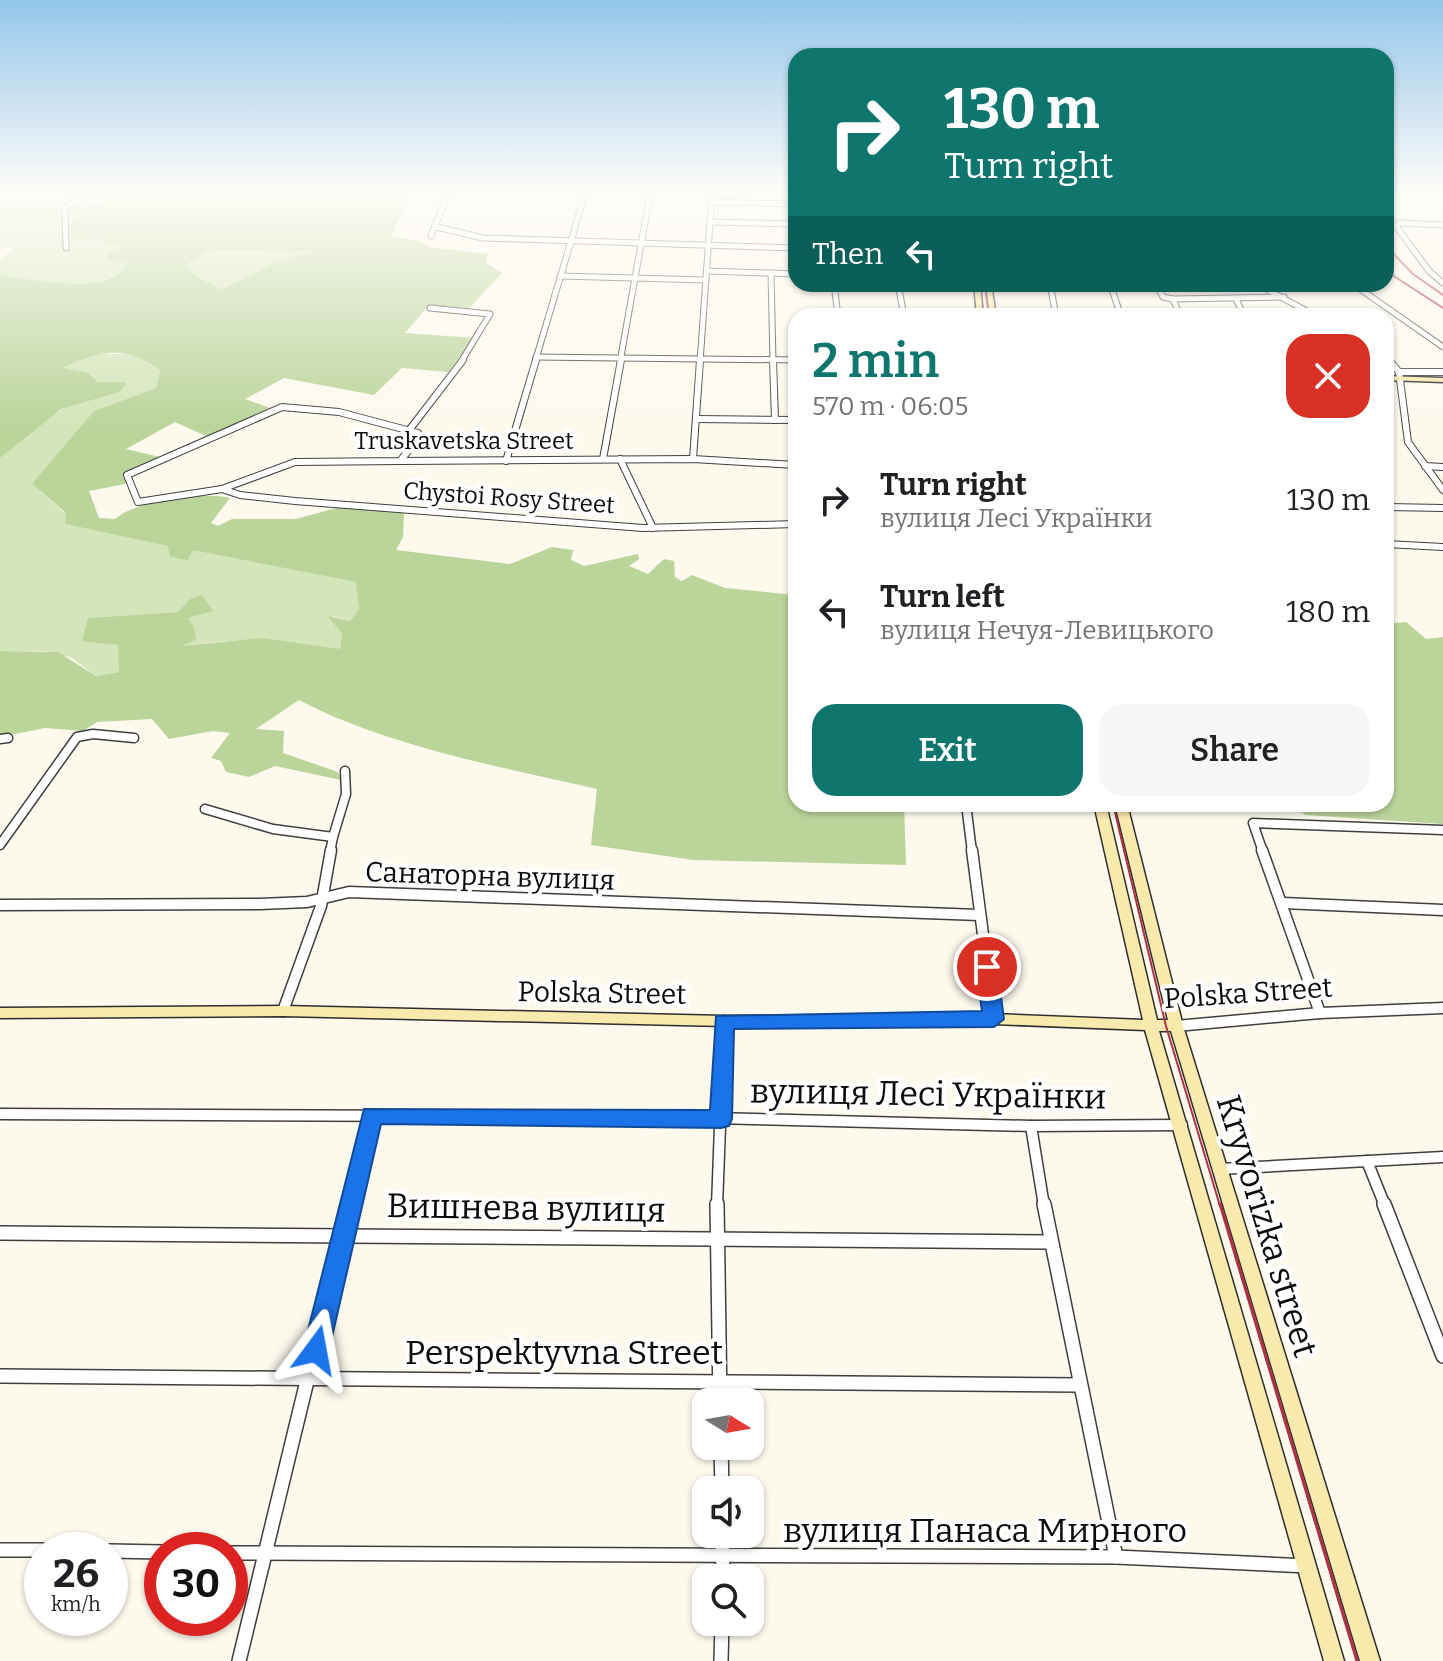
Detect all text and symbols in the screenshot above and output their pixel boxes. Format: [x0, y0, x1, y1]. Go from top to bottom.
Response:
text: 130 m [944, 76, 1100, 143]
icon: right [812, 80, 916, 184]
text: Turn right [944, 144, 1113, 188]
icon: left [899, 232, 943, 276]
text: Then [812, 236, 883, 272]
text: 2 min [812, 332, 939, 390]
button: close [1286, 334, 1370, 418]
text: 570 m · 06:05 [812, 391, 968, 422]
street label: Truskavetska Street [354, 427, 574, 455]
text: Turn right [880, 467, 1027, 503]
street label: Chystoi Rosy Street [402, 477, 616, 519]
icon: right [812, 478, 856, 522]
text: 130 m [1287, 482, 1370, 518]
text: вулиця Лесі Українки [880, 503, 1152, 534]
text: Turn left [880, 579, 1005, 615]
icon: left [812, 590, 856, 634]
text: 180 m [1286, 594, 1370, 630]
text: вулиця Нечуя-Левицького [880, 615, 1214, 646]
button: Exit [812, 704, 1083, 796]
button: Share [1099, 704, 1370, 796]
street label: Санаторна вулиця [365, 855, 615, 897]
pin [953, 933, 1021, 1001]
icon: arrive [965, 945, 1009, 989]
street label: Polska Street [1163, 971, 1333, 1015]
street label: Polska Street [517, 975, 687, 1011]
street label: вулиця Лесі Українки [750, 1070, 1106, 1118]
street label: Kryvorizka street [1208, 1090, 1326, 1362]
street label: Вишнева вулиця [386, 1185, 666, 1231]
position arrow [274, 1308, 358, 1392]
street label: Perspektyvna Street [405, 1332, 723, 1373]
north arrow [692, 1388, 764, 1460]
map controls [692, 1388, 764, 1636]
button: sound [692, 1476, 764, 1548]
street label: вулиця Панаса Мирного [783, 1510, 1187, 1551]
speed limit sign: 30 [144, 1532, 248, 1636]
text: 26 [53, 1550, 99, 1598]
button: search [692, 1564, 764, 1636]
text: km/h [51, 1592, 101, 1616]

